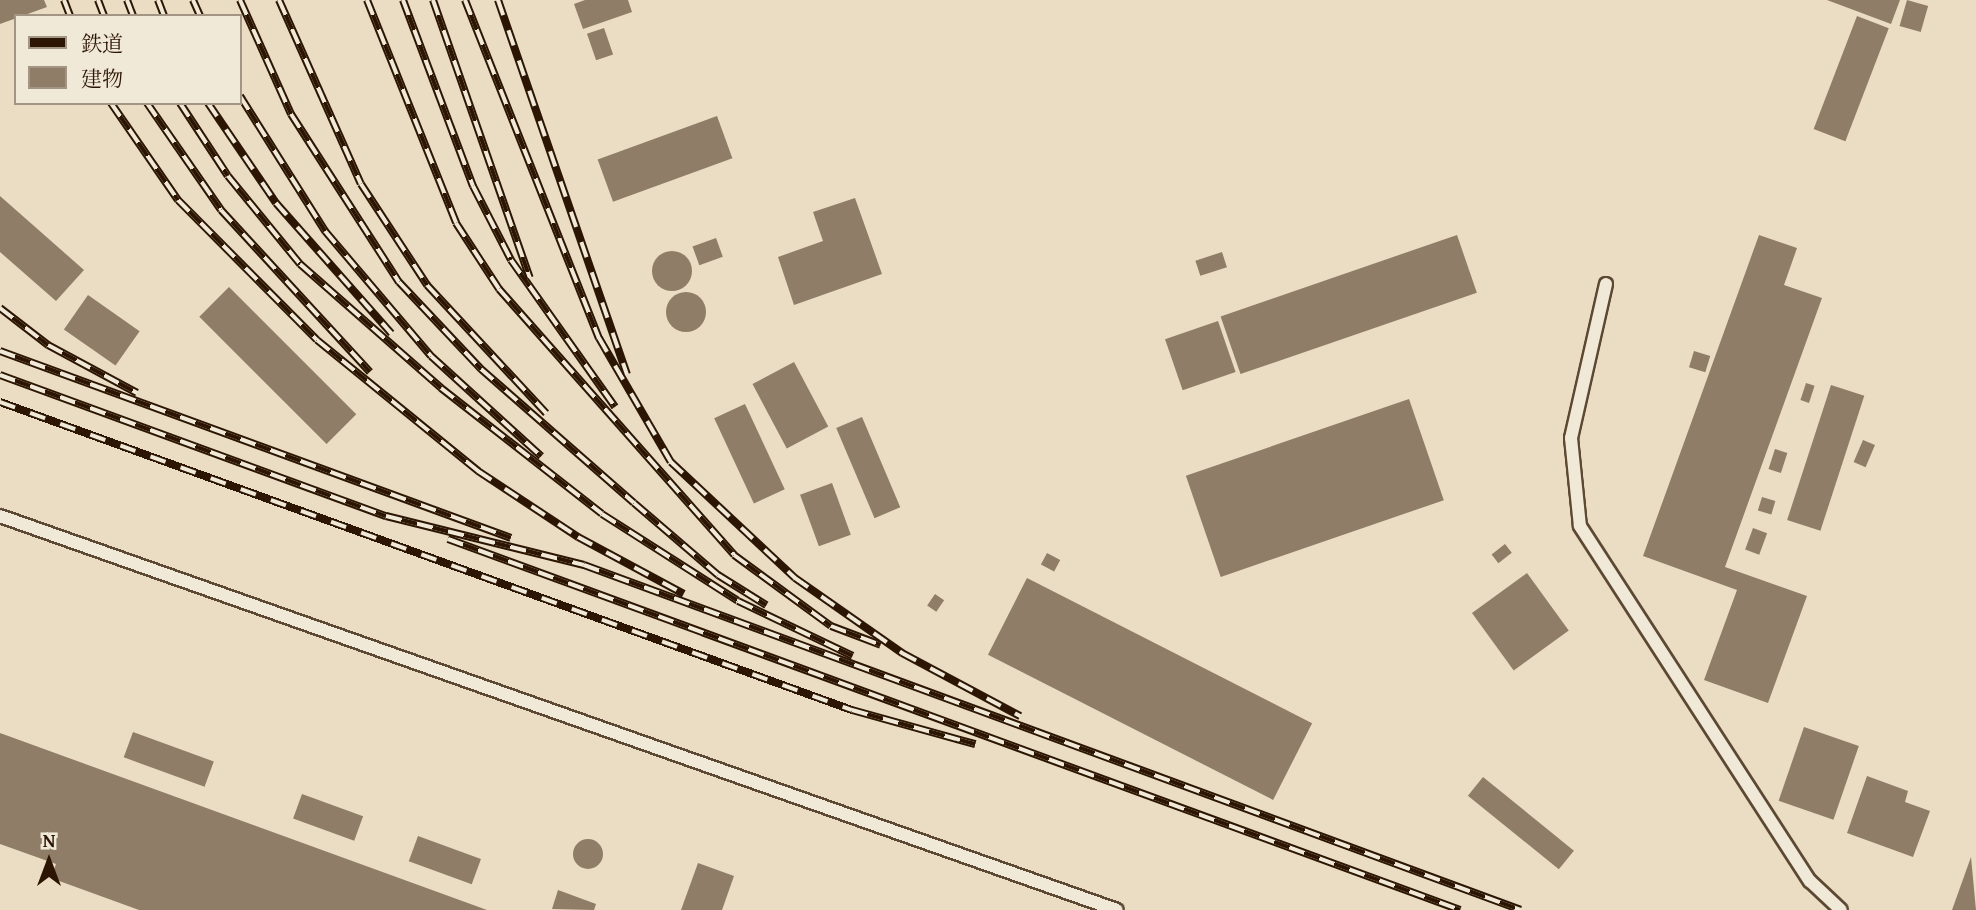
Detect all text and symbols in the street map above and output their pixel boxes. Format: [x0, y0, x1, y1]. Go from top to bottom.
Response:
legend [14, 14, 242, 105]
text: 鉄道 [81, 28, 123, 59]
text: 建物 [81, 63, 123, 94]
north arrow [14, 826, 84, 896]
text: N [43, 826, 55, 854]

